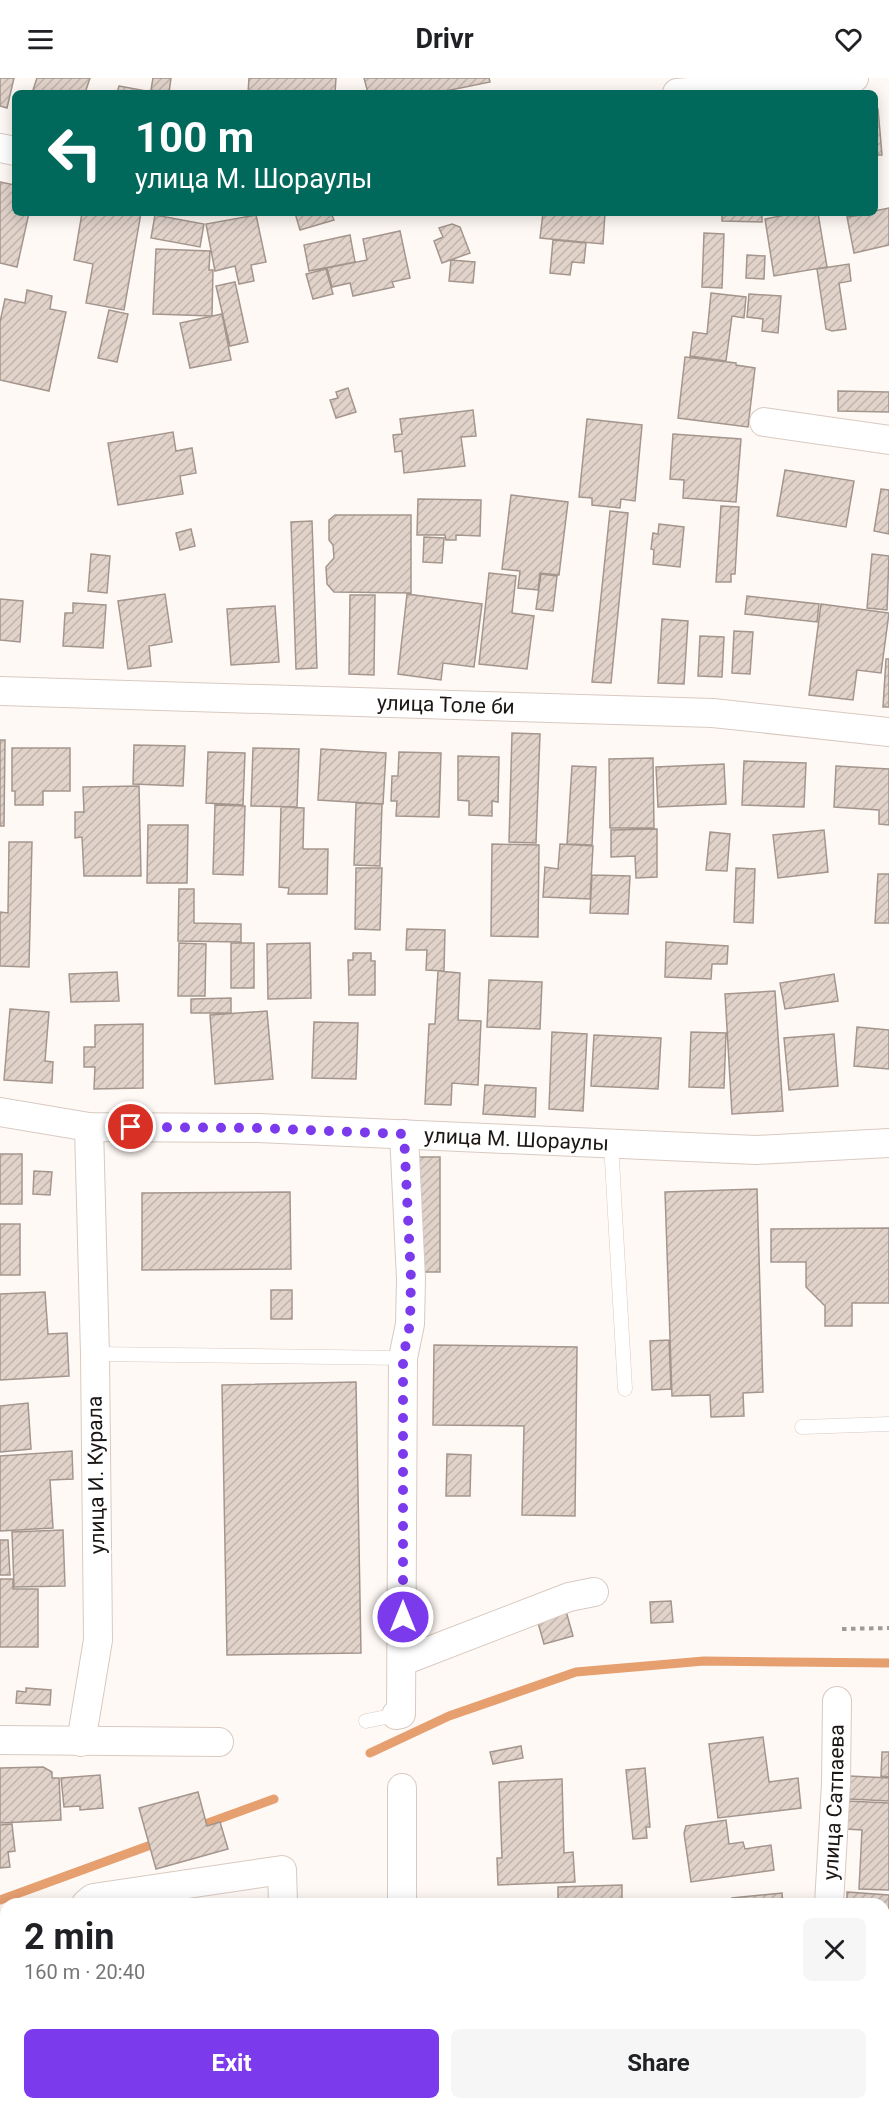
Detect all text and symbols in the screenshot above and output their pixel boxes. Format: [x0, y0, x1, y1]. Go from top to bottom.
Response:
icon: menu [24, 23, 57, 56]
text: Drivr [415, 23, 474, 55]
icon: heart [832, 23, 865, 56]
text: 100 m [135, 113, 254, 162]
icon: left [36, 114, 114, 192]
text: улица М. Шораулы [135, 163, 372, 195]
street label: улица Толе би [377, 691, 515, 719]
pin [105, 1101, 156, 1152]
icon: arrive [114, 1110, 147, 1143]
street label: улица М. Шораулы [424, 1123, 609, 1155]
street label: улица И. Курала [83, 1396, 109, 1554]
position arrow [371, 1585, 435, 1649]
street label: улица Сатпаева [818, 1724, 849, 1881]
text: 2 min [24, 1916, 115, 1958]
button: close [803, 1918, 866, 1981]
text: 160 m · 20:40 [24, 1960, 145, 1984]
button: Exit [24, 2029, 439, 2098]
button: Share [451, 2029, 866, 2098]

